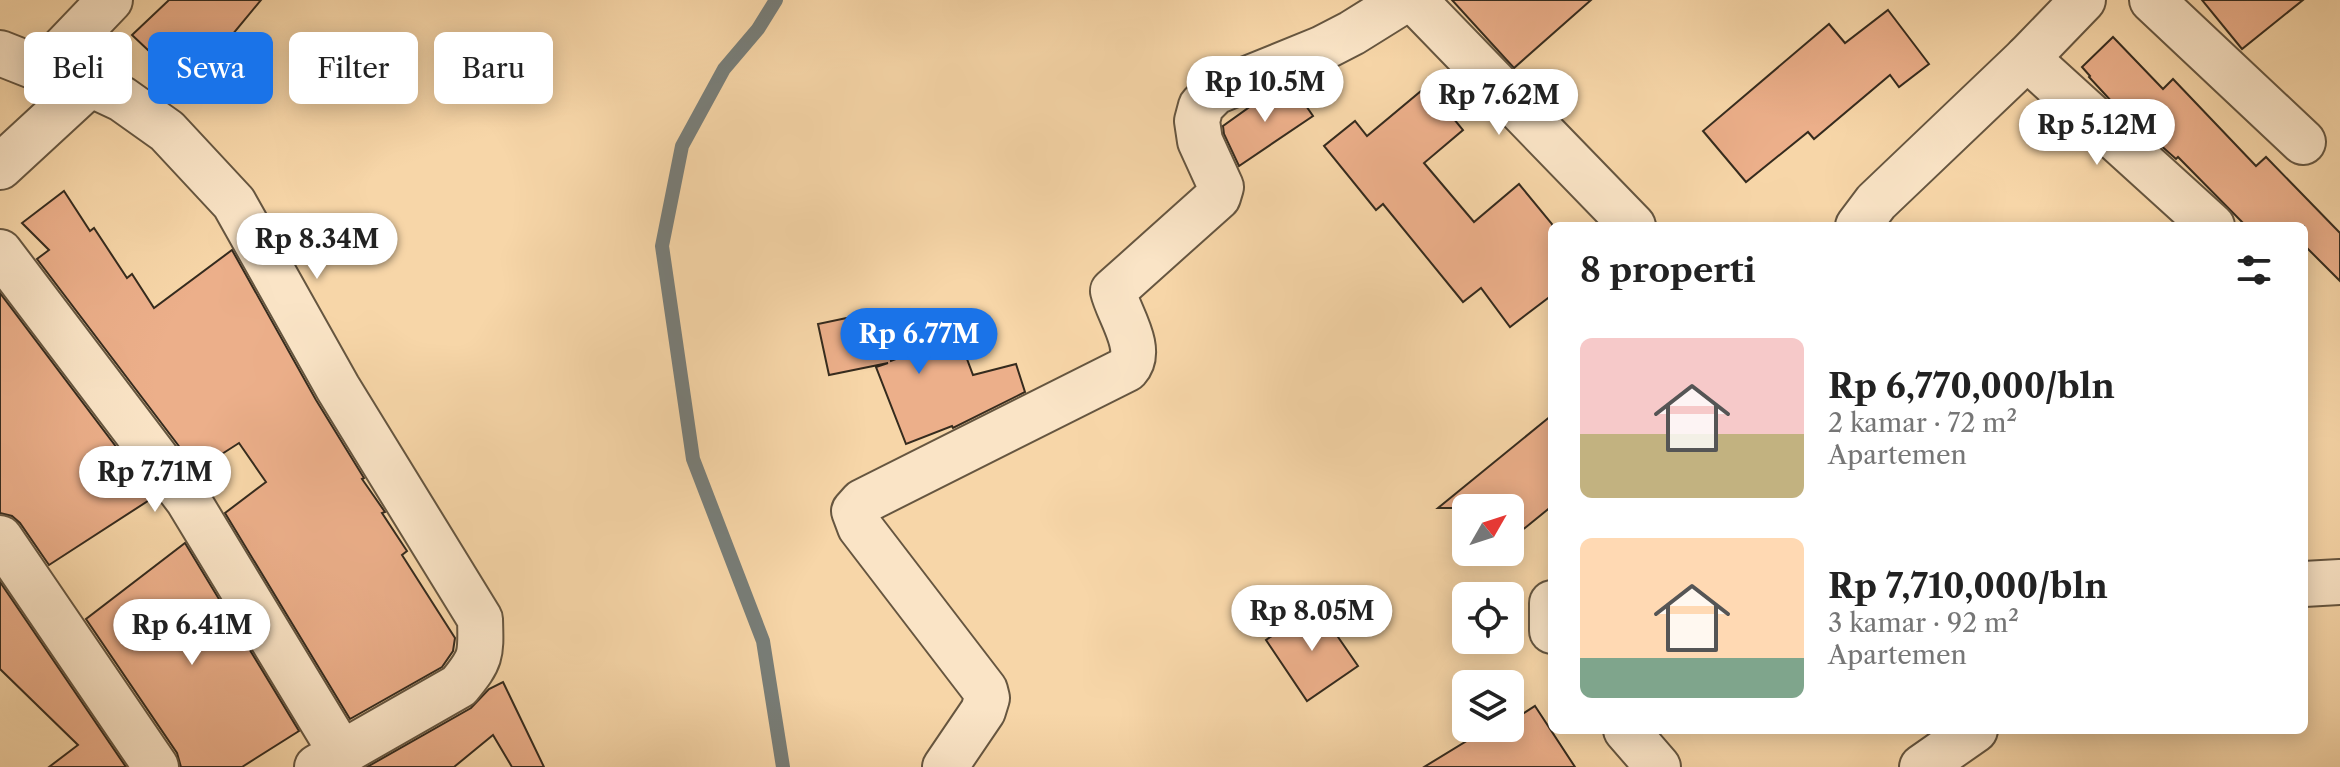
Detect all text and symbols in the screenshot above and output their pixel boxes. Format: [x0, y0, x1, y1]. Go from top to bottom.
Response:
chip: Beli [24, 32, 132, 104]
chip: Sewa [148, 32, 273, 104]
chip: Filter [289, 32, 418, 104]
chip: Baru [434, 32, 553, 104]
pin: Rp 10.5M [1182, 56, 1348, 124]
text: Rp 10.5M [1205, 66, 1325, 98]
pin: Rp 7.62M [1416, 69, 1582, 137]
text: Rp 7.62M [1438, 79, 1560, 111]
pin: Rp 5.12M [2014, 99, 2180, 167]
text: Rp 5.12M [2037, 109, 2157, 141]
pin: Rp 8.34M [234, 213, 400, 281]
text: Rp 8.34M [255, 223, 379, 255]
icon: filters [2232, 248, 2276, 292]
text: 8 properti [1580, 249, 1756, 291]
pin: Rp 6.77M [836, 308, 1002, 376]
text: Rp 6.77M [858, 318, 980, 350]
text: Rp 6,770,000/bln [1828, 365, 2115, 407]
icon: home [1644, 370, 1740, 466]
text: 2 kamar · 72 m² [1828, 407, 2017, 439]
text: Apartemen [1828, 439, 1967, 471]
pin: Rp 7.71M [72, 446, 238, 514]
text: Rp 7.71M [97, 456, 213, 488]
north arrow [1452, 494, 1524, 566]
map controls [1452, 494, 1524, 742]
text: Rp 7,710,000/bln [1828, 565, 2108, 607]
icon: home [1644, 570, 1740, 666]
button: locate [1452, 582, 1524, 654]
pin: Rp 8.05M [1229, 585, 1395, 653]
text: Rp 8.05M [1249, 595, 1375, 627]
pin: Rp 6.41M [109, 599, 275, 667]
text: 3 kamar · 92 m² [1828, 607, 2019, 639]
text: Rp 6.41M [131, 609, 253, 641]
text: Apartemen [1828, 639, 1967, 671]
button: layers [1452, 670, 1524, 742]

